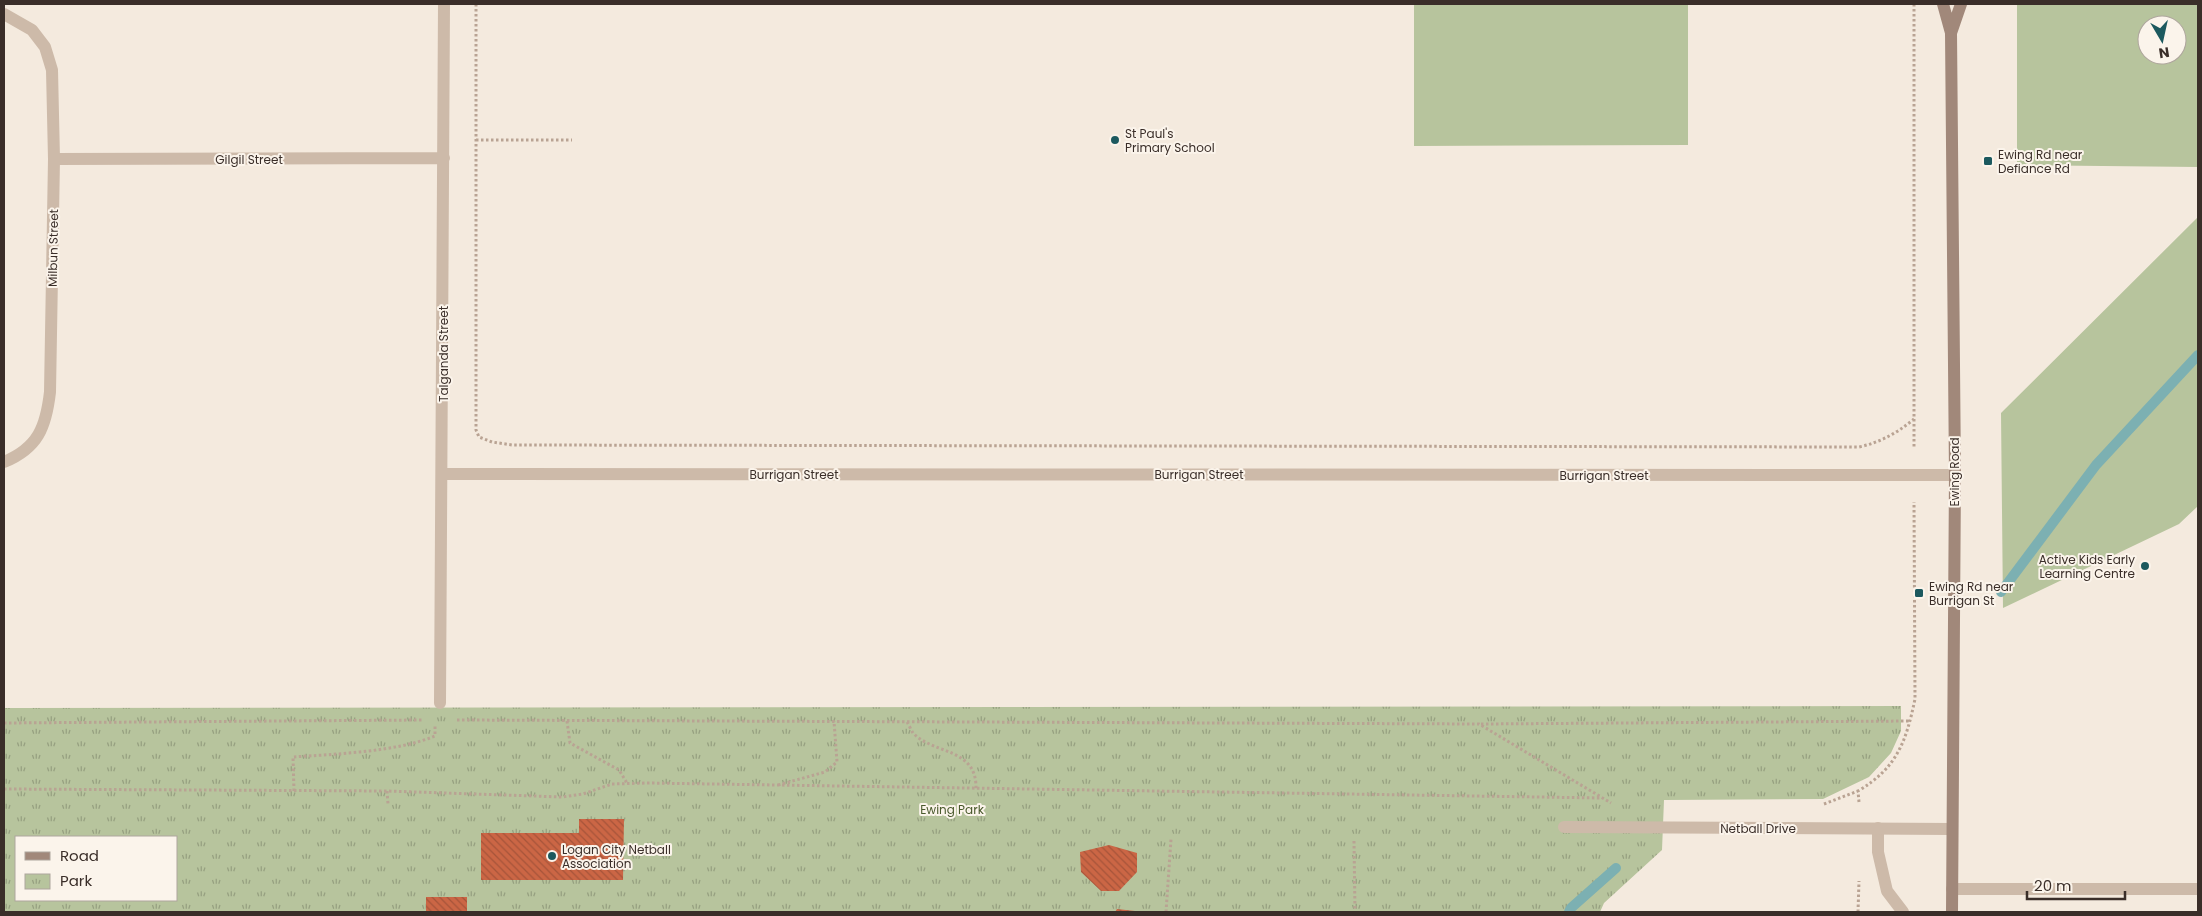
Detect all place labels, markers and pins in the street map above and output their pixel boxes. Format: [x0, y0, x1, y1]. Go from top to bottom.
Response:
place label: St Paul's Primary School [1125, 125, 1215, 156]
marker: St Paul's Primary School [1109, 134, 1121, 146]
place label: Ewing Rd near Defiance Rd [1998, 146, 2083, 177]
marker: Ewing Rd near Defiance Rd [1982, 155, 1994, 167]
place label: Active Kids Early Learning Centre [2039, 551, 2135, 582]
marker: Active Kids Early Learning Centre [2139, 560, 2151, 572]
place label: Ewing Rd near Burrigan St [1929, 578, 2014, 609]
marker: Ewing Rd near Burrigan St [1913, 587, 1925, 599]
place label: Logan City Netball Association [562, 841, 671, 872]
marker: Logan City Netball Association [546, 850, 558, 862]

